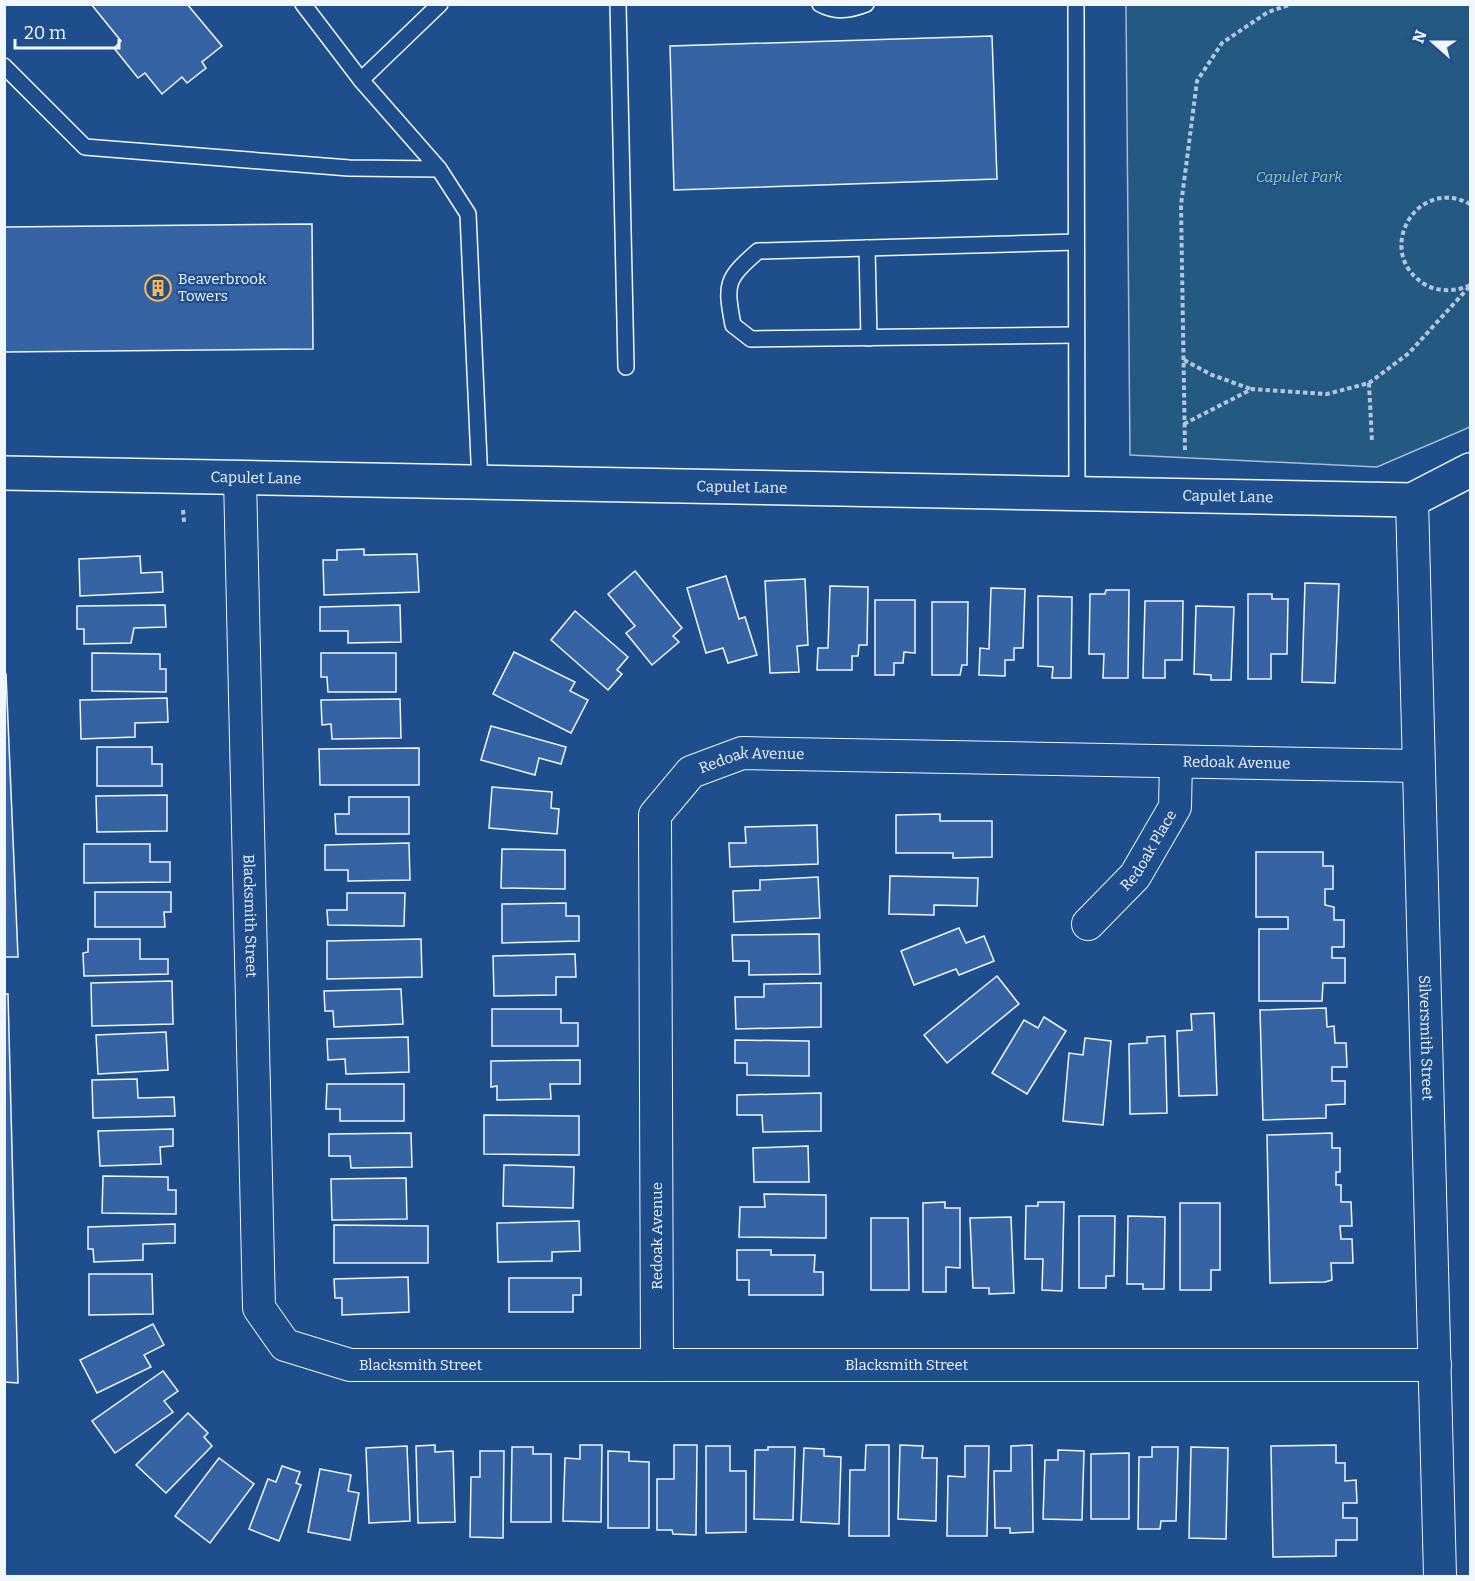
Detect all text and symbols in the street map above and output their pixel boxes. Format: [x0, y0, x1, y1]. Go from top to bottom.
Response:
scale bar [15, 12, 118, 50]
north arrow [1403, 12, 1463, 72]
text: 20 m [24, 22, 66, 44]
text: N [1408, 28, 1431, 46]
park label: Capulet Park [1256, 168, 1343, 186]
place label: Beaverbrook Towers [178, 270, 267, 305]
building icon: Beaverbrook Towers [143, 273, 173, 303]
street label: Capulet Lane [210, 468, 302, 488]
street label: Capulet Lane [696, 477, 787, 497]
street label: Capulet Lane [1182, 487, 1273, 506]
street label: Redoak Avenue [696, 744, 805, 777]
street label: Redoak Avenue [1182, 752, 1290, 773]
street label: Redoak Place [1117, 807, 1180, 894]
street label: Blacksmith Street [240, 854, 260, 978]
street label: Silversmith Street [1415, 975, 1437, 1101]
street label: Redoak Avenue [648, 1182, 666, 1290]
street label: Blacksmith Street [359, 1356, 483, 1374]
street label: Blacksmith Street [845, 1356, 969, 1374]

